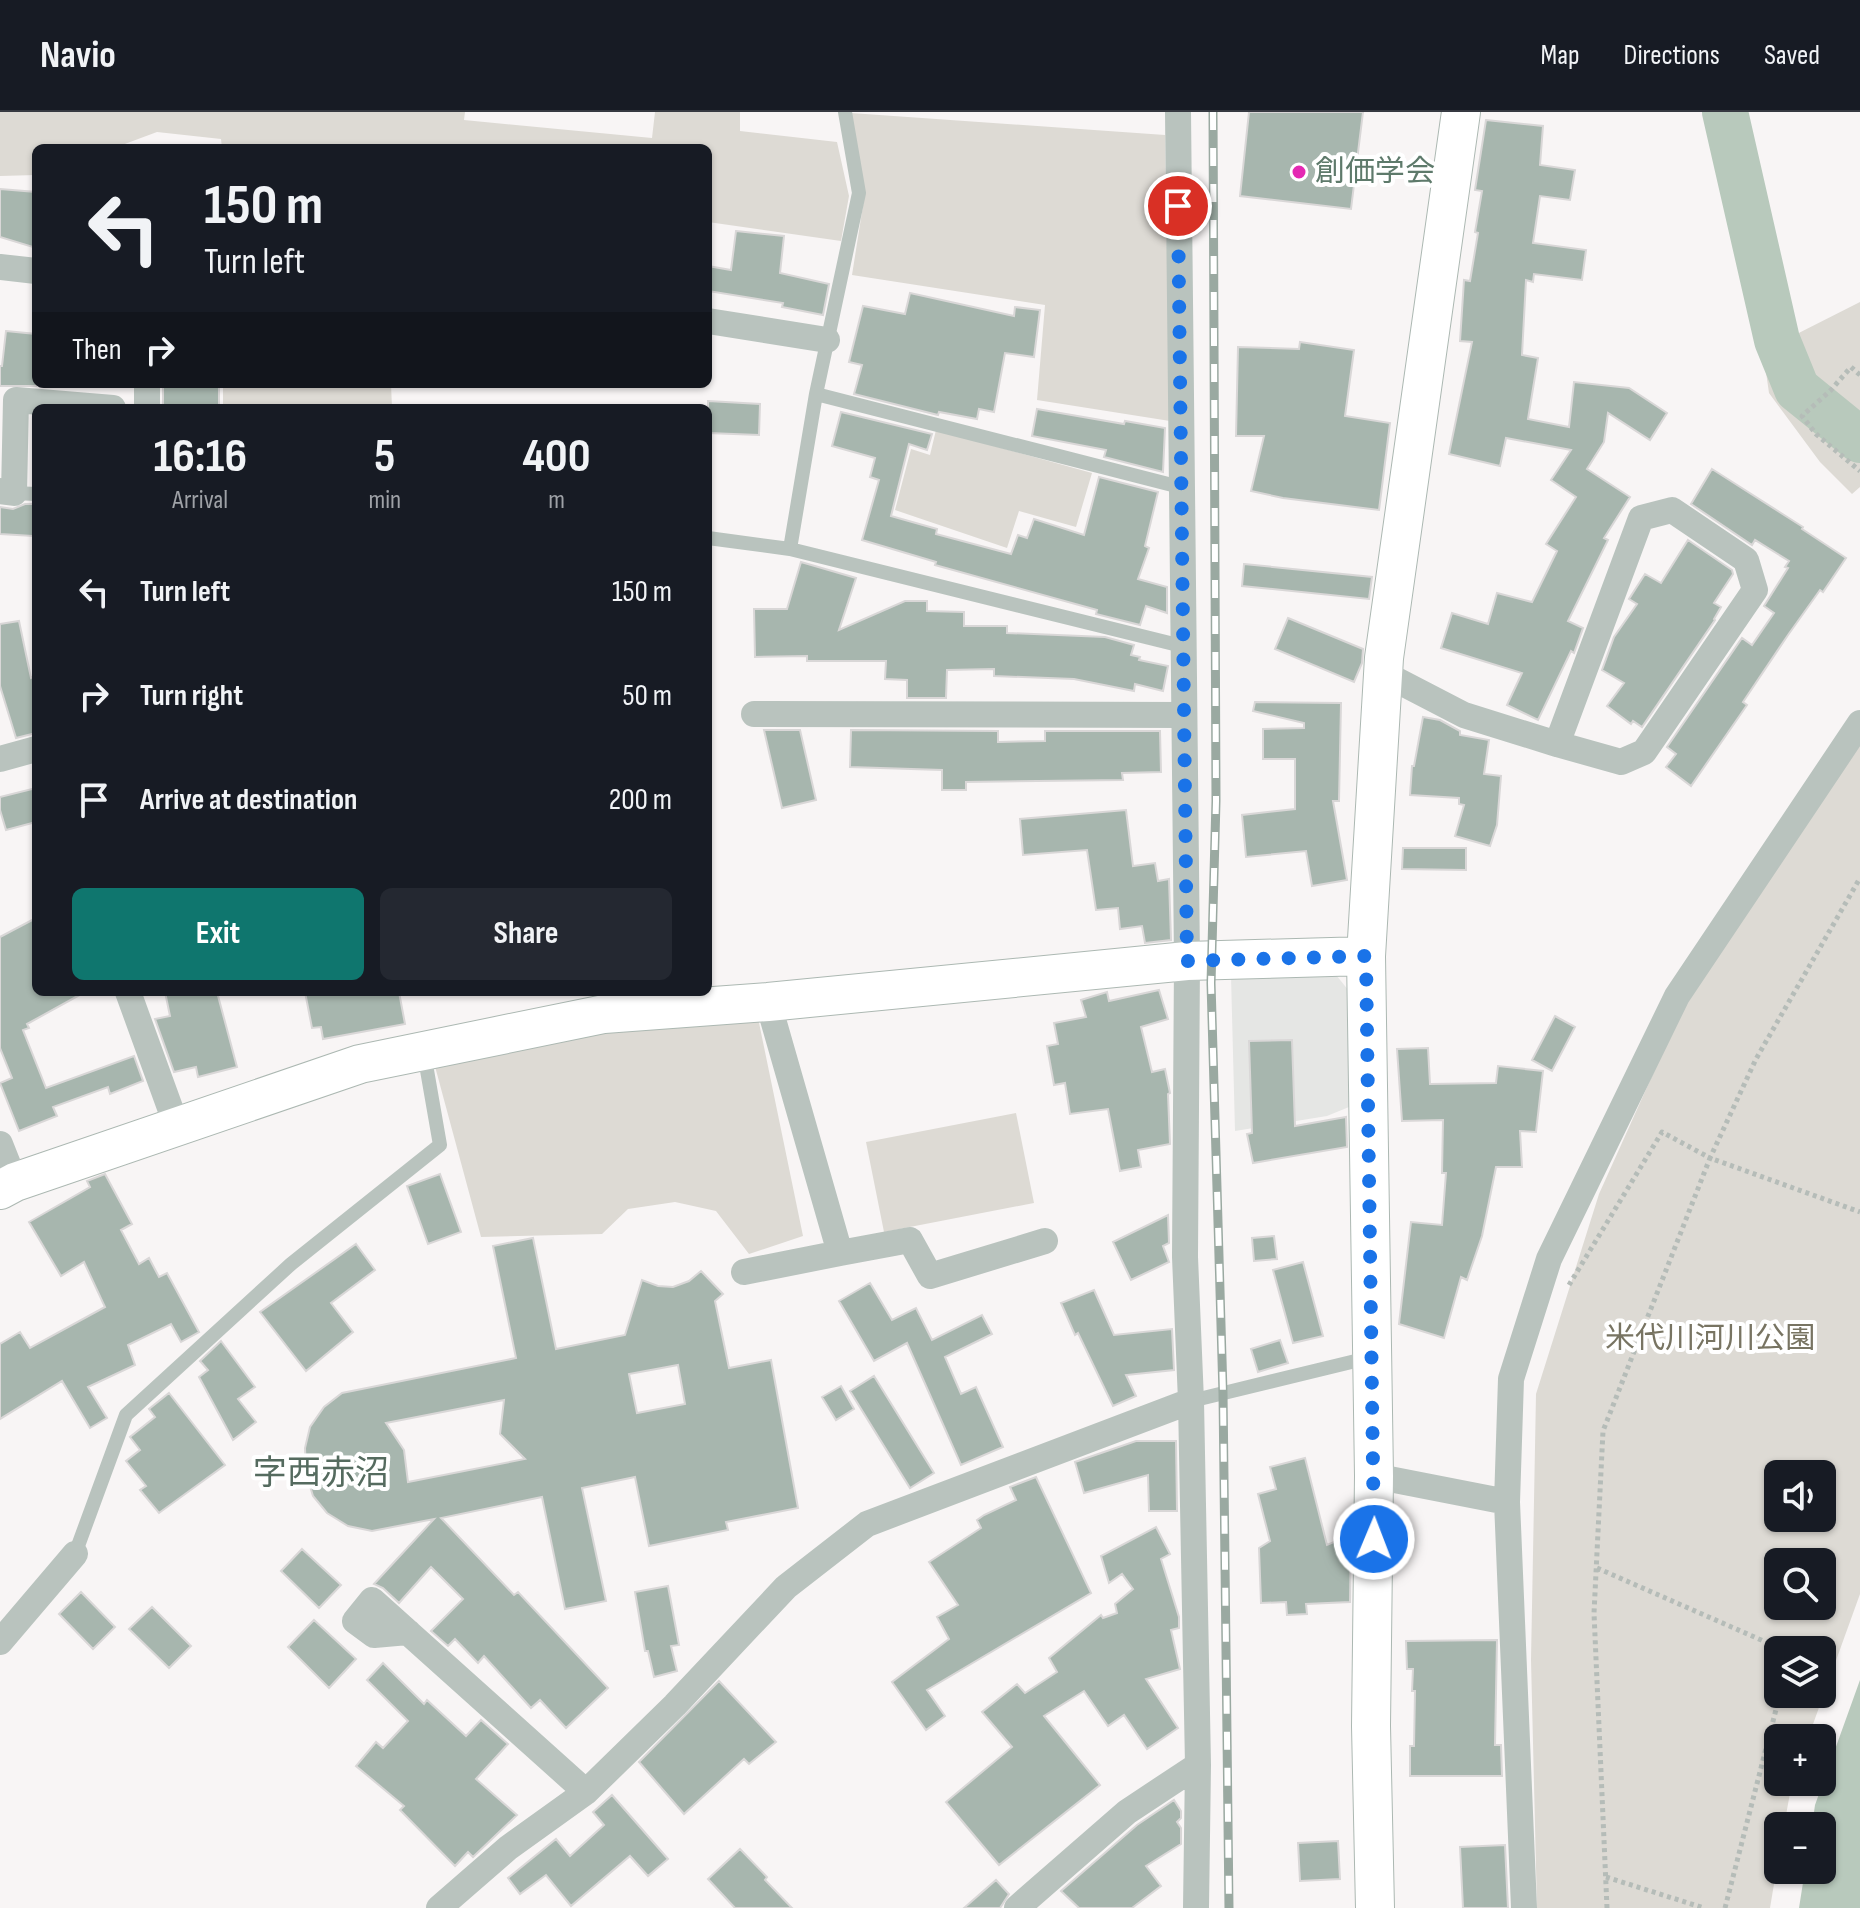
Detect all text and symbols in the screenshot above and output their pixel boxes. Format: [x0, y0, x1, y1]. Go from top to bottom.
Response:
text: Navio [40, 33, 116, 78]
text: Map [1541, 39, 1580, 72]
text: Directions [1624, 39, 1720, 72]
text: Saved [1764, 39, 1820, 72]
place label: 創価学会 [1315, 154, 1435, 190]
marker: 創価学会 [1290, 163, 1308, 181]
pin [1144, 172, 1212, 240]
text: 150 m [204, 173, 323, 240]
icon: left [72, 176, 176, 280]
icon: arrive [1156, 184, 1200, 228]
text: Turn left [204, 241, 305, 284]
icon: right [138, 328, 182, 372]
text: Then [72, 332, 122, 368]
text: 16:16 [153, 428, 247, 485]
text: 5 [374, 428, 395, 485]
text: 400 [523, 428, 591, 485]
text: Arrival [172, 485, 228, 516]
text: min [368, 485, 401, 516]
text: m [548, 485, 565, 516]
icon: left [72, 570, 116, 614]
text: Turn left [140, 574, 230, 610]
text: 150 m [612, 574, 672, 610]
icon: right [72, 674, 116, 718]
text: Turn right [140, 678, 243, 714]
text: 50 m [623, 678, 672, 714]
icon: arrive [72, 778, 116, 822]
text: Arrive at destination [140, 782, 357, 818]
text: 200 m [609, 782, 672, 818]
button: Exit [72, 888, 364, 980]
button: Share [380, 888, 672, 980]
park label: 米代川河川公園 [1605, 1321, 1815, 1357]
district label: 字西赤沼 [253, 1453, 389, 1494]
map controls [1764, 1460, 1836, 1884]
button: sound [1764, 1460, 1836, 1532]
position arrow [1332, 1497, 1416, 1581]
button: search [1764, 1548, 1836, 1620]
button: layers [1764, 1636, 1836, 1708]
button: + [1764, 1724, 1836, 1796]
button: − [1764, 1812, 1836, 1884]

